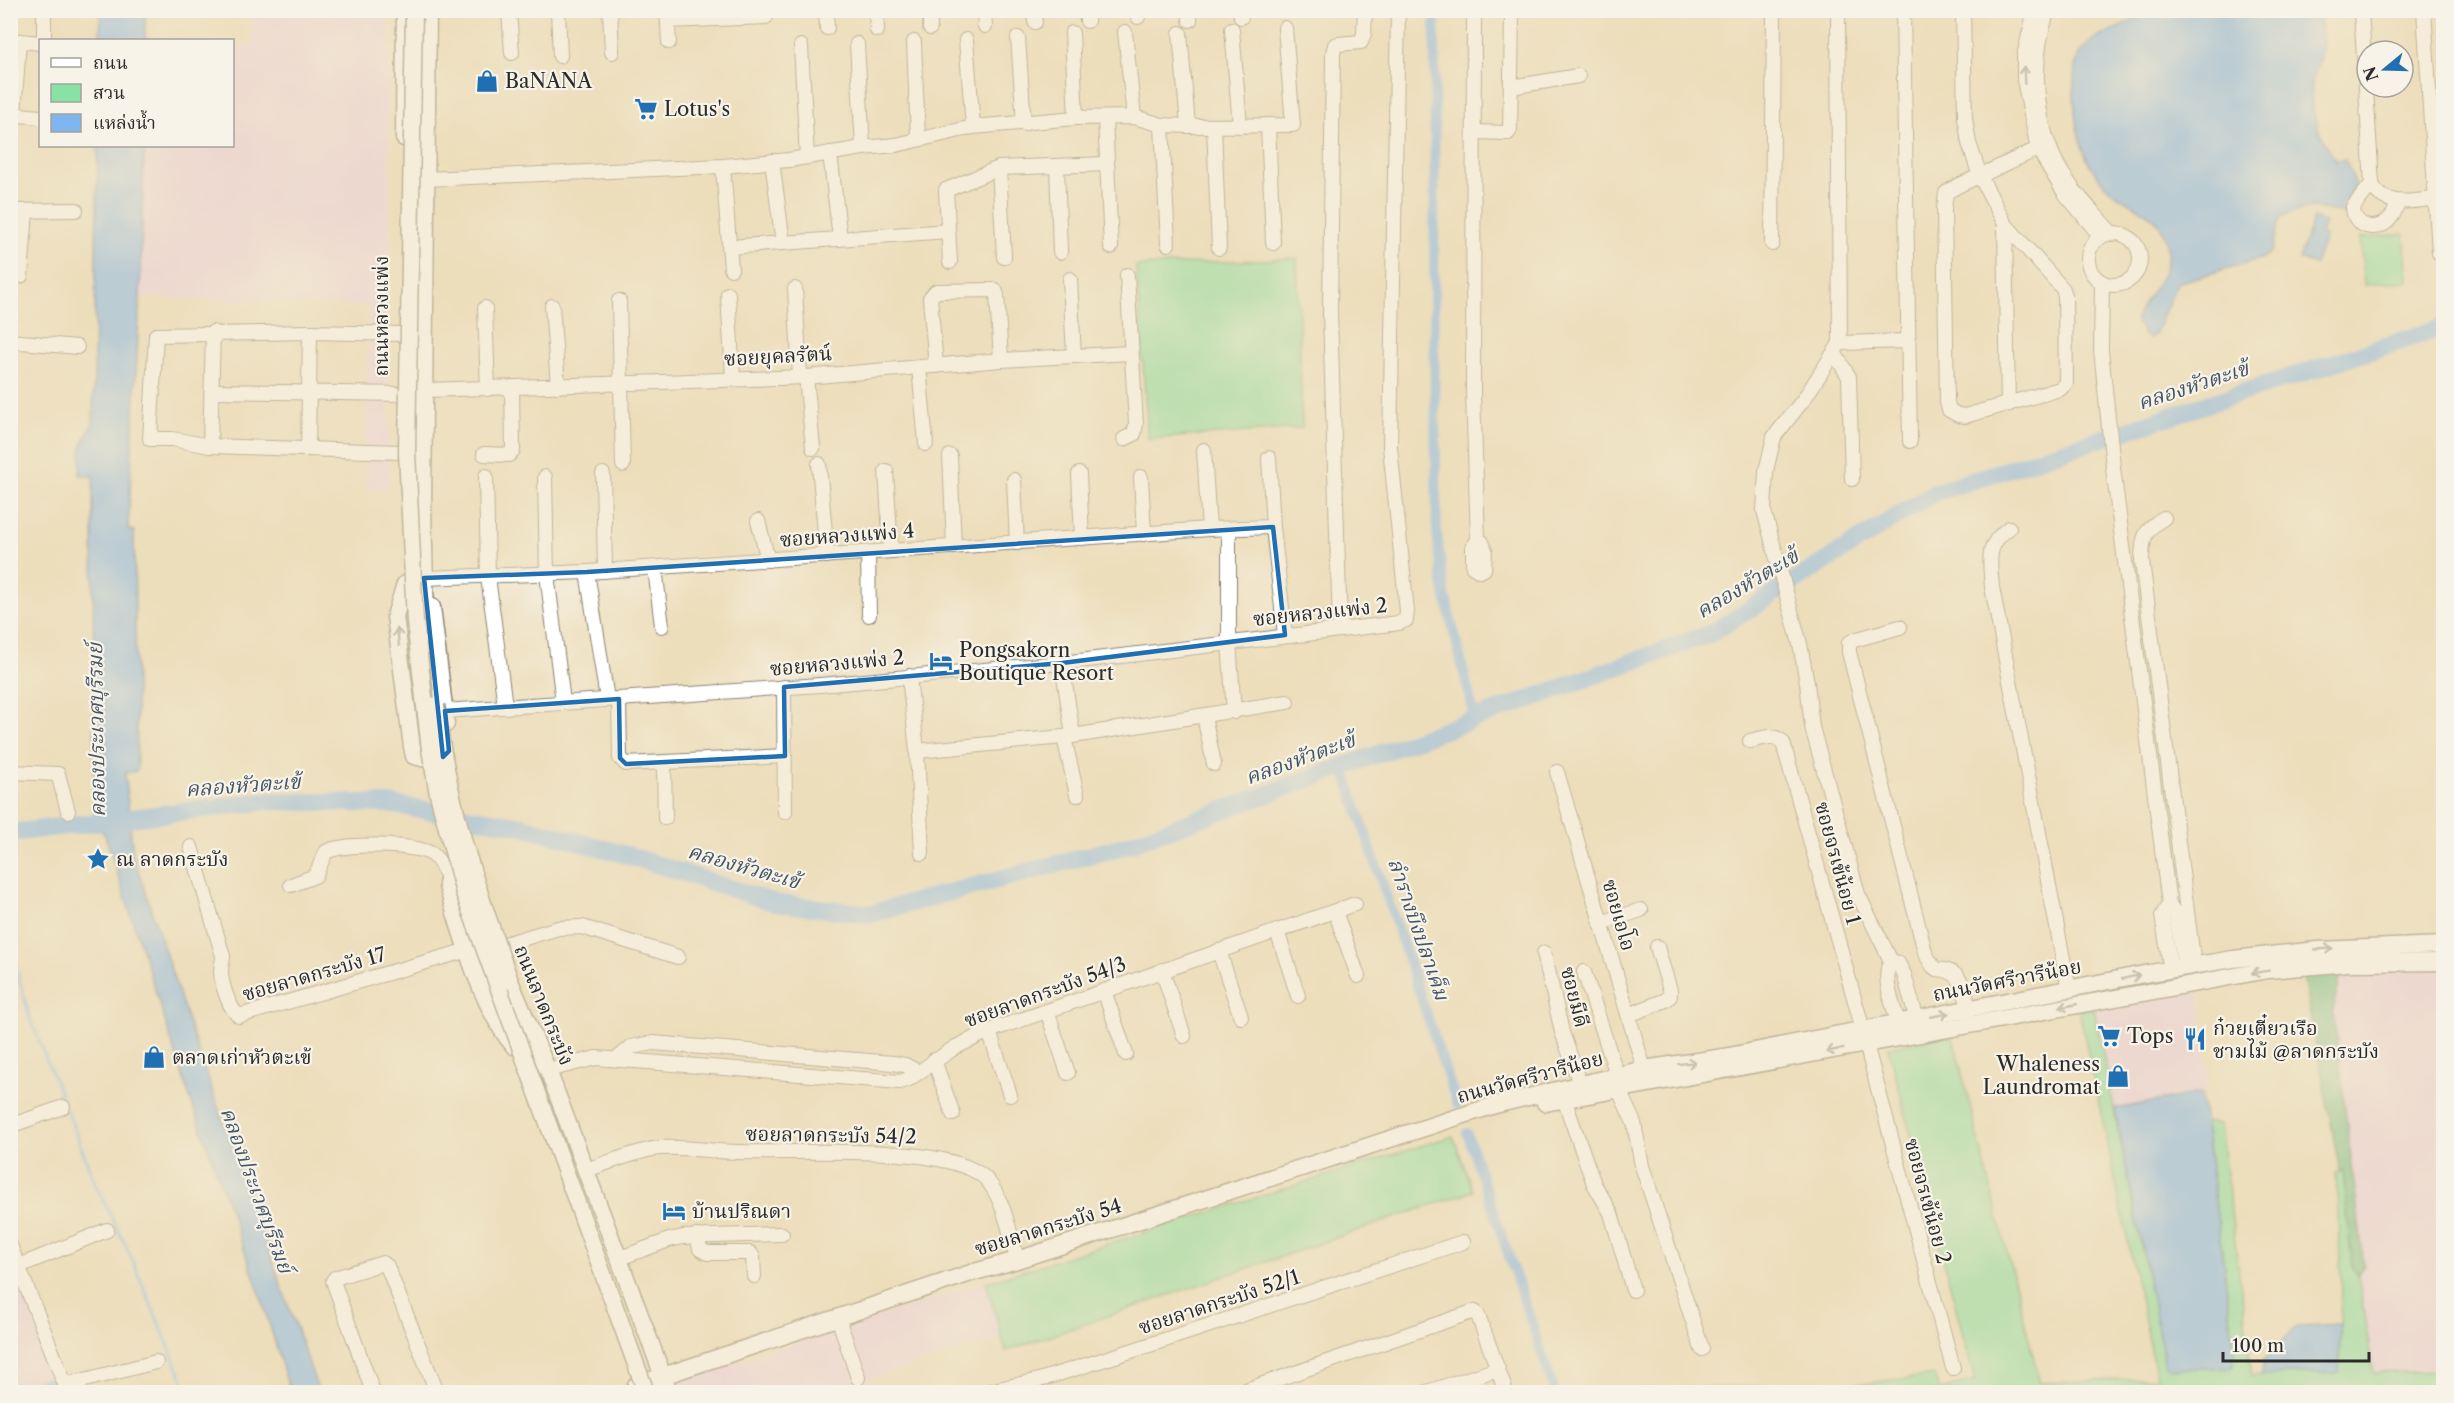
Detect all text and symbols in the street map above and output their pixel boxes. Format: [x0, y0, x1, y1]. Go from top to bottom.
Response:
legend [39, 39, 234, 147]
north arrow [2355, 39, 2415, 99]
text: ถนน [93, 52, 128, 74]
text: N [2359, 64, 2383, 84]
one-way arrow [2019, 65, 2030, 85]
shop icon: BaNANA [474, 68, 500, 94]
place label: BaNANA [505, 69, 593, 93]
text: สวน [93, 82, 125, 104]
supermarket icon: Lotus's [633, 96, 659, 122]
place label: Lotus's [664, 97, 730, 121]
text: แหล่งน้ำ [93, 109, 156, 134]
street label: ถนนหลวงแพ่ง [369, 256, 393, 376]
street label: ซอยยุคลรัตน์ [723, 341, 833, 372]
water label: คลองหัวตะเข้ [2134, 354, 2255, 415]
street label: ซอยหลวงแพ่ง 4 [779, 518, 915, 552]
water label: คลองหัวตะเข้ [1691, 541, 1806, 623]
street label: ซอยหลวงแพ่ง 2 [1252, 593, 1388, 631]
one-way arrow [392, 627, 403, 647]
water label: คลองประเวศบุรีรมย์ [82, 638, 112, 817]
place label: Pongsakorn Boutique Resort [959, 638, 1114, 685]
street label: ซอยหลวงแพ่ง 2 [769, 645, 905, 681]
hotel icon: Pongsakorn Boutique Resort [928, 648, 954, 674]
water label: คลองหัวตะเข้ [1242, 725, 1362, 789]
water label: คลองหัวตะเข้ [185, 768, 305, 801]
street label: ซอยจรเข้น้อย 1 [1810, 799, 1866, 927]
water label: คลองหัวตะเข้ [685, 838, 807, 895]
place icon: ณ ลาดกระบัง [85, 846, 111, 872]
place label: ณ ลาดกระบัง [116, 847, 229, 871]
water label: ลำรางบึงปลาเค็ม [1383, 855, 1455, 1004]
street label: ซอยเอโอ [1597, 876, 1643, 954]
street label: ถนนลาดกระบัง [509, 941, 579, 1069]
street label: ซอยลาดกระบัง 17 [239, 942, 389, 1006]
one-way arrow [2314, 944, 2334, 955]
street label: ซอยลาดกระบัง 54/3 [961, 952, 1129, 1032]
street label: ถนนวัดศรีวารีน้อย [1931, 954, 2083, 1006]
street label: ซอยมีดี [1556, 964, 1594, 1030]
one-way arrow [2250, 967, 2270, 978]
one-way arrow [2122, 970, 2141, 982]
one-way arrow [2058, 1001, 2078, 1012]
one-way arrow [1930, 1009, 1950, 1020]
place label: ก๋วยเตี๋ยวเรือ ชามไม้ @ลาดกระบัง [2213, 1013, 2379, 1063]
supermarket icon: Tops [2096, 1023, 2122, 1049]
place label: Tops [2127, 1024, 2173, 1048]
restaurant icon: ก๋วยเตี๋ยวเรือ ชามไม้ @ลาดกระบัง [2182, 1026, 2208, 1052]
shop icon: ตลาดเก่าหัวตะเข้ [141, 1044, 167, 1070]
place label: ตลาดเก่าหัวตะเข้ [172, 1045, 312, 1069]
one-way arrow [1825, 1045, 1845, 1056]
street label: ถนนวัดศรีวารีน้อย [1454, 1046, 1606, 1108]
place label: Whaleness Laundromat [1983, 1052, 2100, 1099]
one-way arrow [1676, 1057, 1696, 1068]
shop icon: Whaleness Laundromat [2105, 1063, 2131, 1089]
water label: คลองประเวศบุรีรมย์ [214, 1104, 300, 1281]
street label: ซอยลาดกระบัง 54/2 [745, 1122, 917, 1148]
street label: ซอยจรเข้น้อย 2 [1900, 1136, 1956, 1266]
street label: ซอยลาดกระบัง 54 [972, 1193, 1124, 1261]
hotel icon: บ้านปริณดา [661, 1198, 687, 1224]
place label: บ้านปริณดา [692, 1199, 791, 1223]
street label: ซอยลาดกระบัง 52/1 [1135, 1264, 1303, 1339]
scale bar [2223, 1325, 2368, 1363]
text: 100 m [2232, 1335, 2284, 1357]

